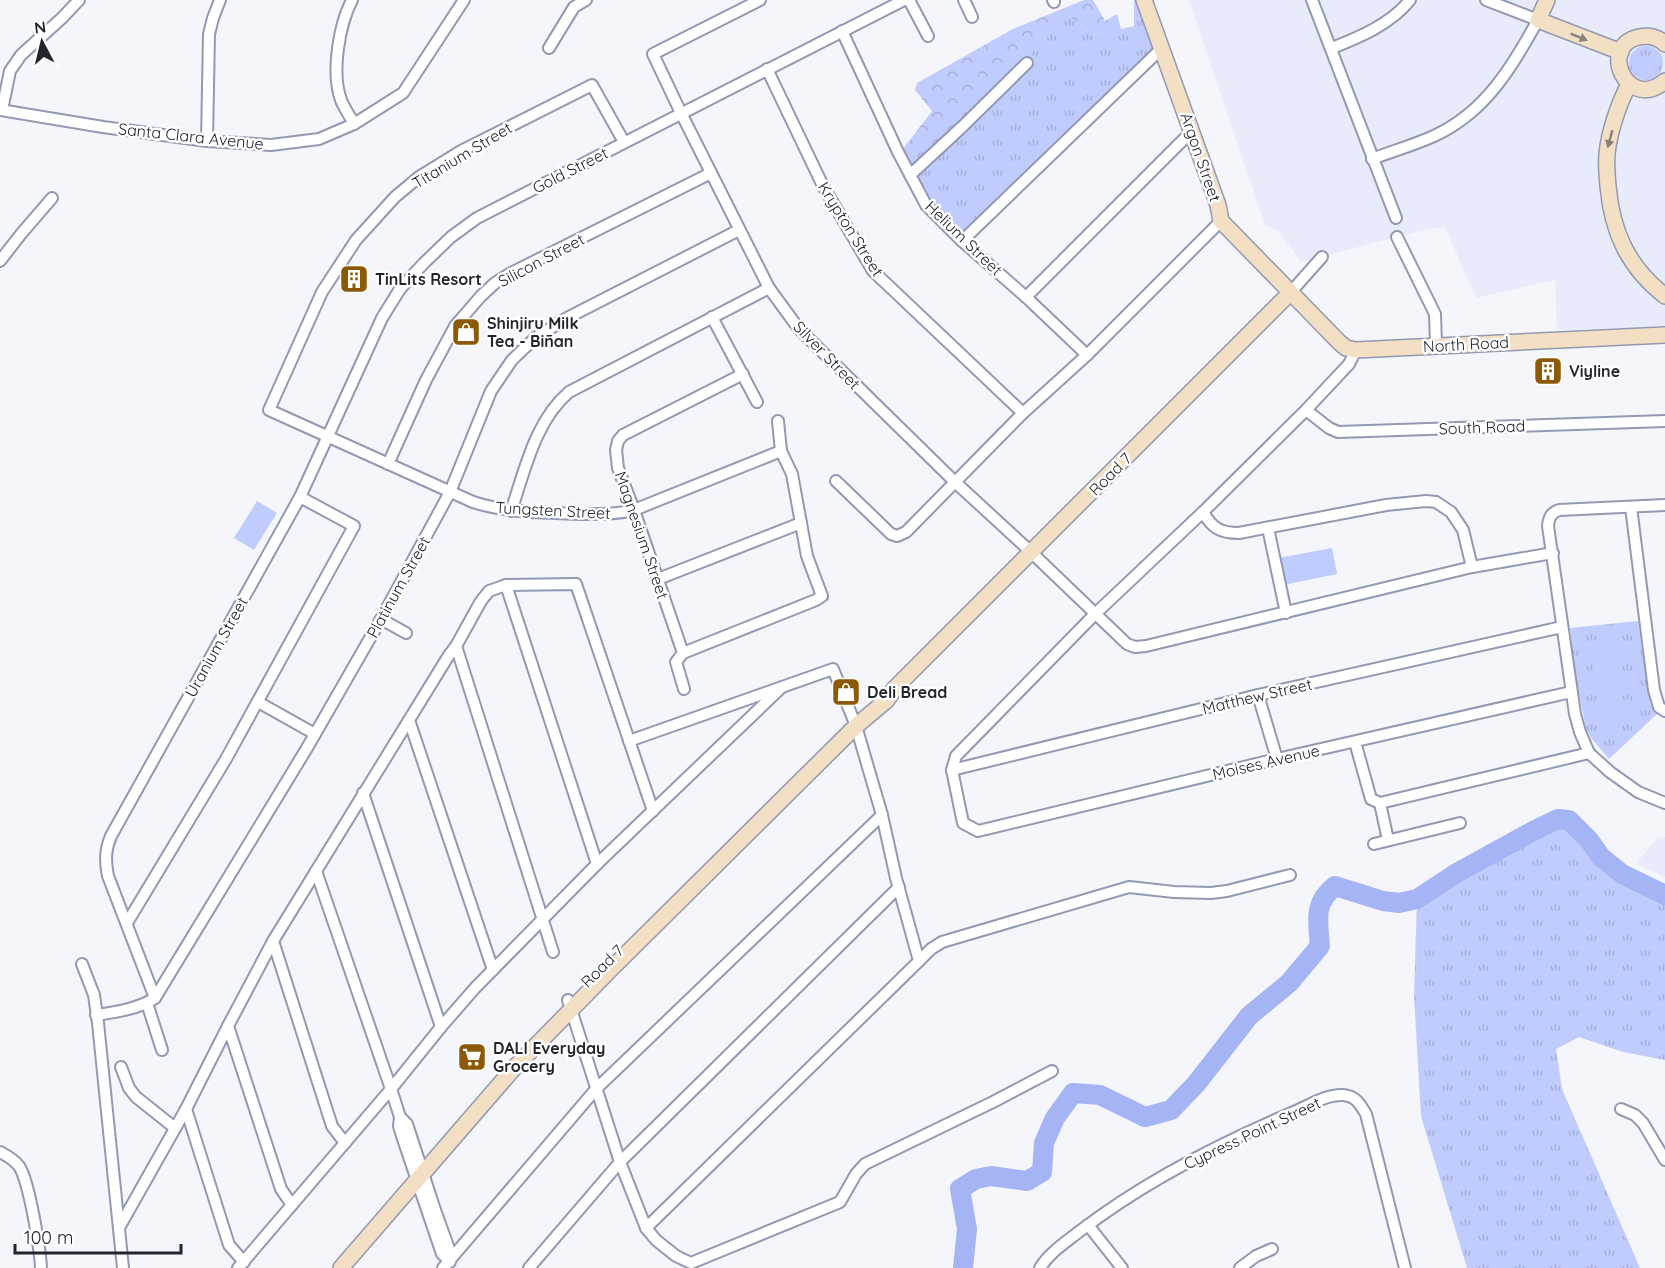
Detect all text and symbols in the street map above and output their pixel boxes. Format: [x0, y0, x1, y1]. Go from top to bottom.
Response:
north arrow [12, 12, 72, 72]
text: N [33, 16, 47, 38]
one-way arrow [1571, 32, 1589, 42]
street label: Argon Street [1176, 110, 1226, 204]
street label: Titanium Street [409, 117, 515, 193]
street label: Santa Clara Avenue [117, 118, 265, 154]
one-way arrow [1605, 130, 1614, 148]
street label: Gold Street [529, 142, 611, 198]
street label: Krypton Street [814, 178, 888, 280]
street label: Helium Street [921, 196, 1007, 280]
street label: Silicon Street [494, 229, 588, 291]
building icon: TinLits Resort [338, 263, 370, 295]
place label: TinLits Resort [375, 269, 482, 289]
place label: Shinjiru Milk Tea - Biñan [487, 313, 579, 351]
shop icon: Shinjiru Milk Tea - Biñan [450, 316, 482, 348]
street label: Silver Street [789, 317, 865, 393]
street label: North Road [1423, 332, 1509, 356]
building icon: Viyline [1532, 355, 1564, 387]
place label: Viyline [1569, 361, 1620, 381]
street label: South Road [1439, 415, 1525, 439]
street label: Road 7 [1084, 448, 1136, 500]
street label: Magnesium Street [611, 468, 673, 602]
street label: Tungsten Street [495, 497, 611, 523]
street label: Platinum Street [362, 533, 434, 641]
street label: Uranium Street [180, 593, 252, 701]
street label: Matthew Street [1200, 674, 1314, 718]
shop icon: Deli Bread [830, 676, 862, 708]
place label: Deli Bread [867, 682, 947, 702]
street label: Moises Avenue [1210, 740, 1322, 784]
street label: Road 7 [576, 940, 628, 992]
place label: DALI Everyday Grocery [493, 1038, 605, 1076]
supermarket icon: DALI Everyday Grocery [456, 1041, 488, 1073]
street label: Cypress Point Street [1180, 1093, 1324, 1173]
scale bar [15, 1217, 182, 1255]
text: 100 m [24, 1226, 73, 1249]

